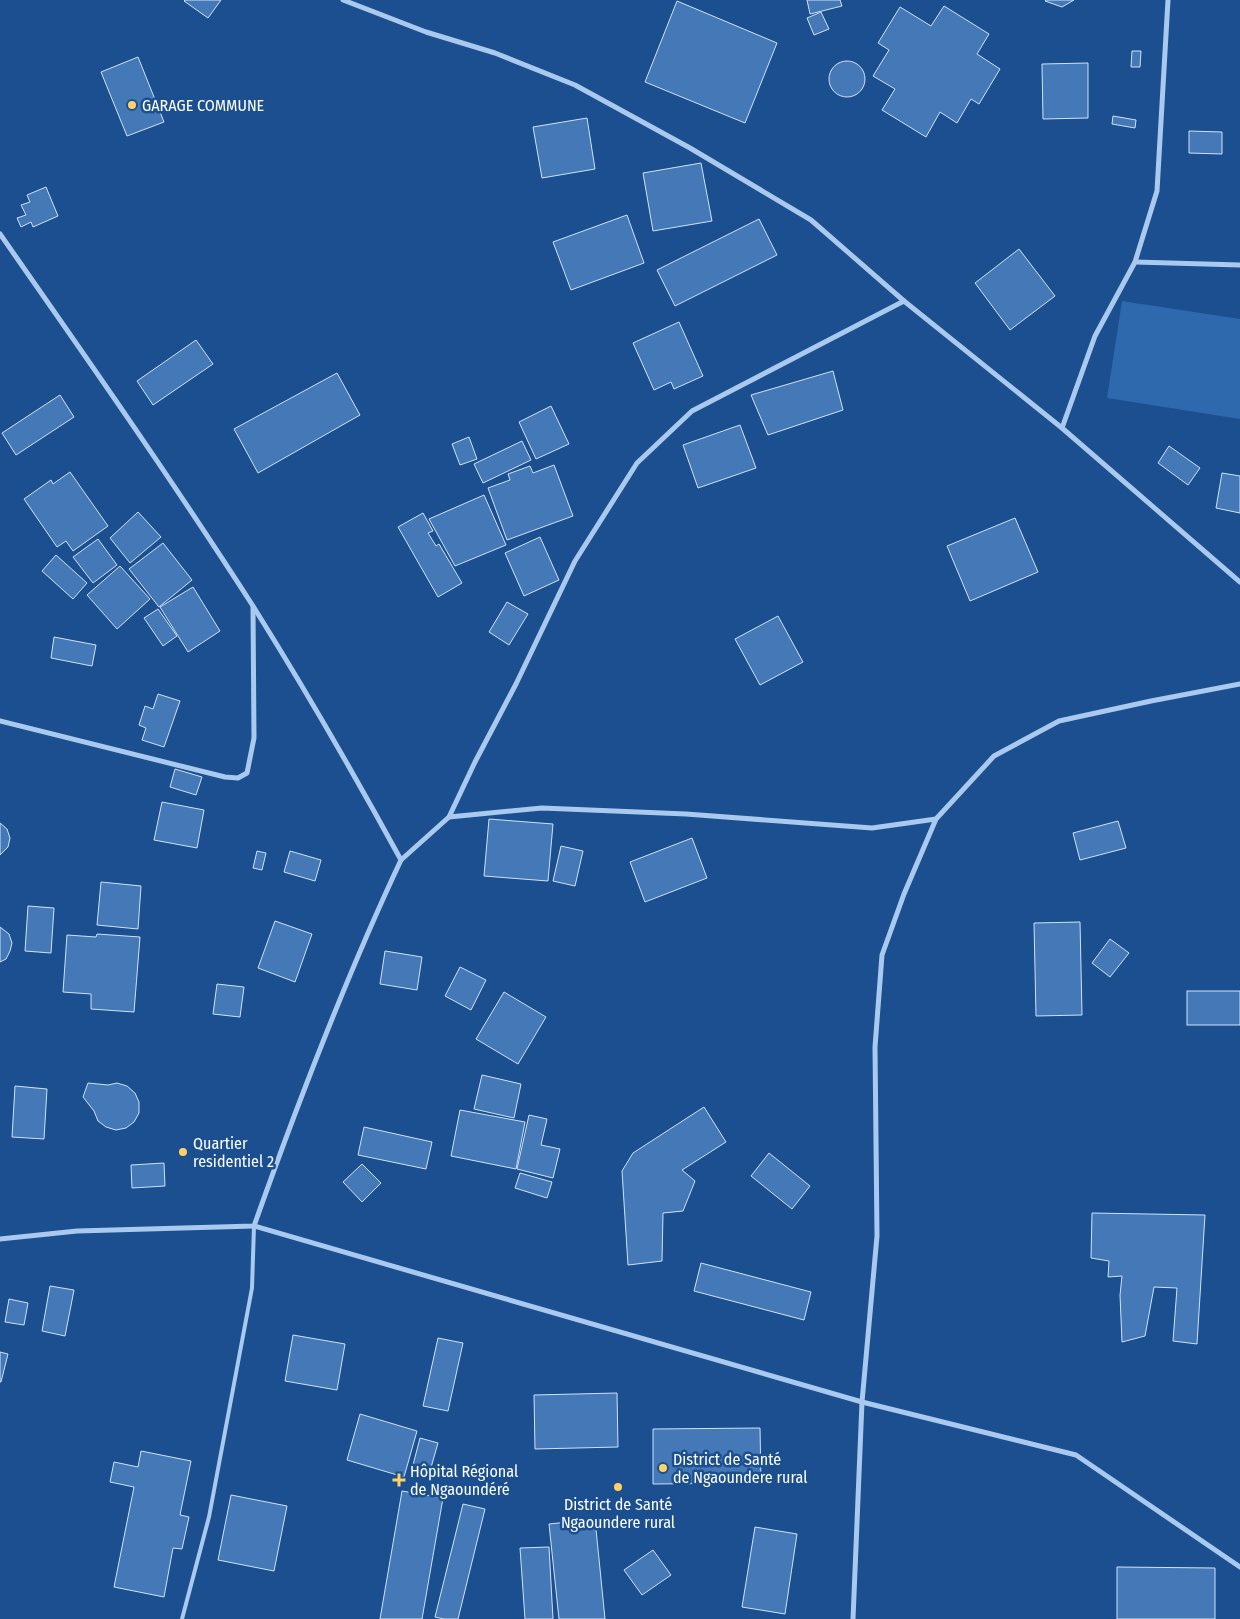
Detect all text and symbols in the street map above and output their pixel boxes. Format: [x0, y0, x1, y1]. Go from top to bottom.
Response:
place label: GARAGE COMMUNE [142, 96, 264, 115]
marker: GARAGE COMMUNE [126, 99, 138, 111]
place label: Quartier residentiel 2 [193, 1134, 274, 1171]
marker: Quartier residentiel 2 [177, 1146, 189, 1158]
place label: District de Santé de Ngaoundere rural [673, 1450, 807, 1487]
place label: Hôpital Régional de Ngaoundéré [410, 1462, 518, 1499]
marker: District de Santé de Ngaoundere rural [657, 1462, 669, 1474]
marker: Hôpital Régional de Ngaoundéré [392, 1473, 406, 1487]
marker: District de Santé Ngaoundere rural [612, 1481, 624, 1493]
place label: District de Santé Ngaoundere rural [561, 1495, 675, 1532]

